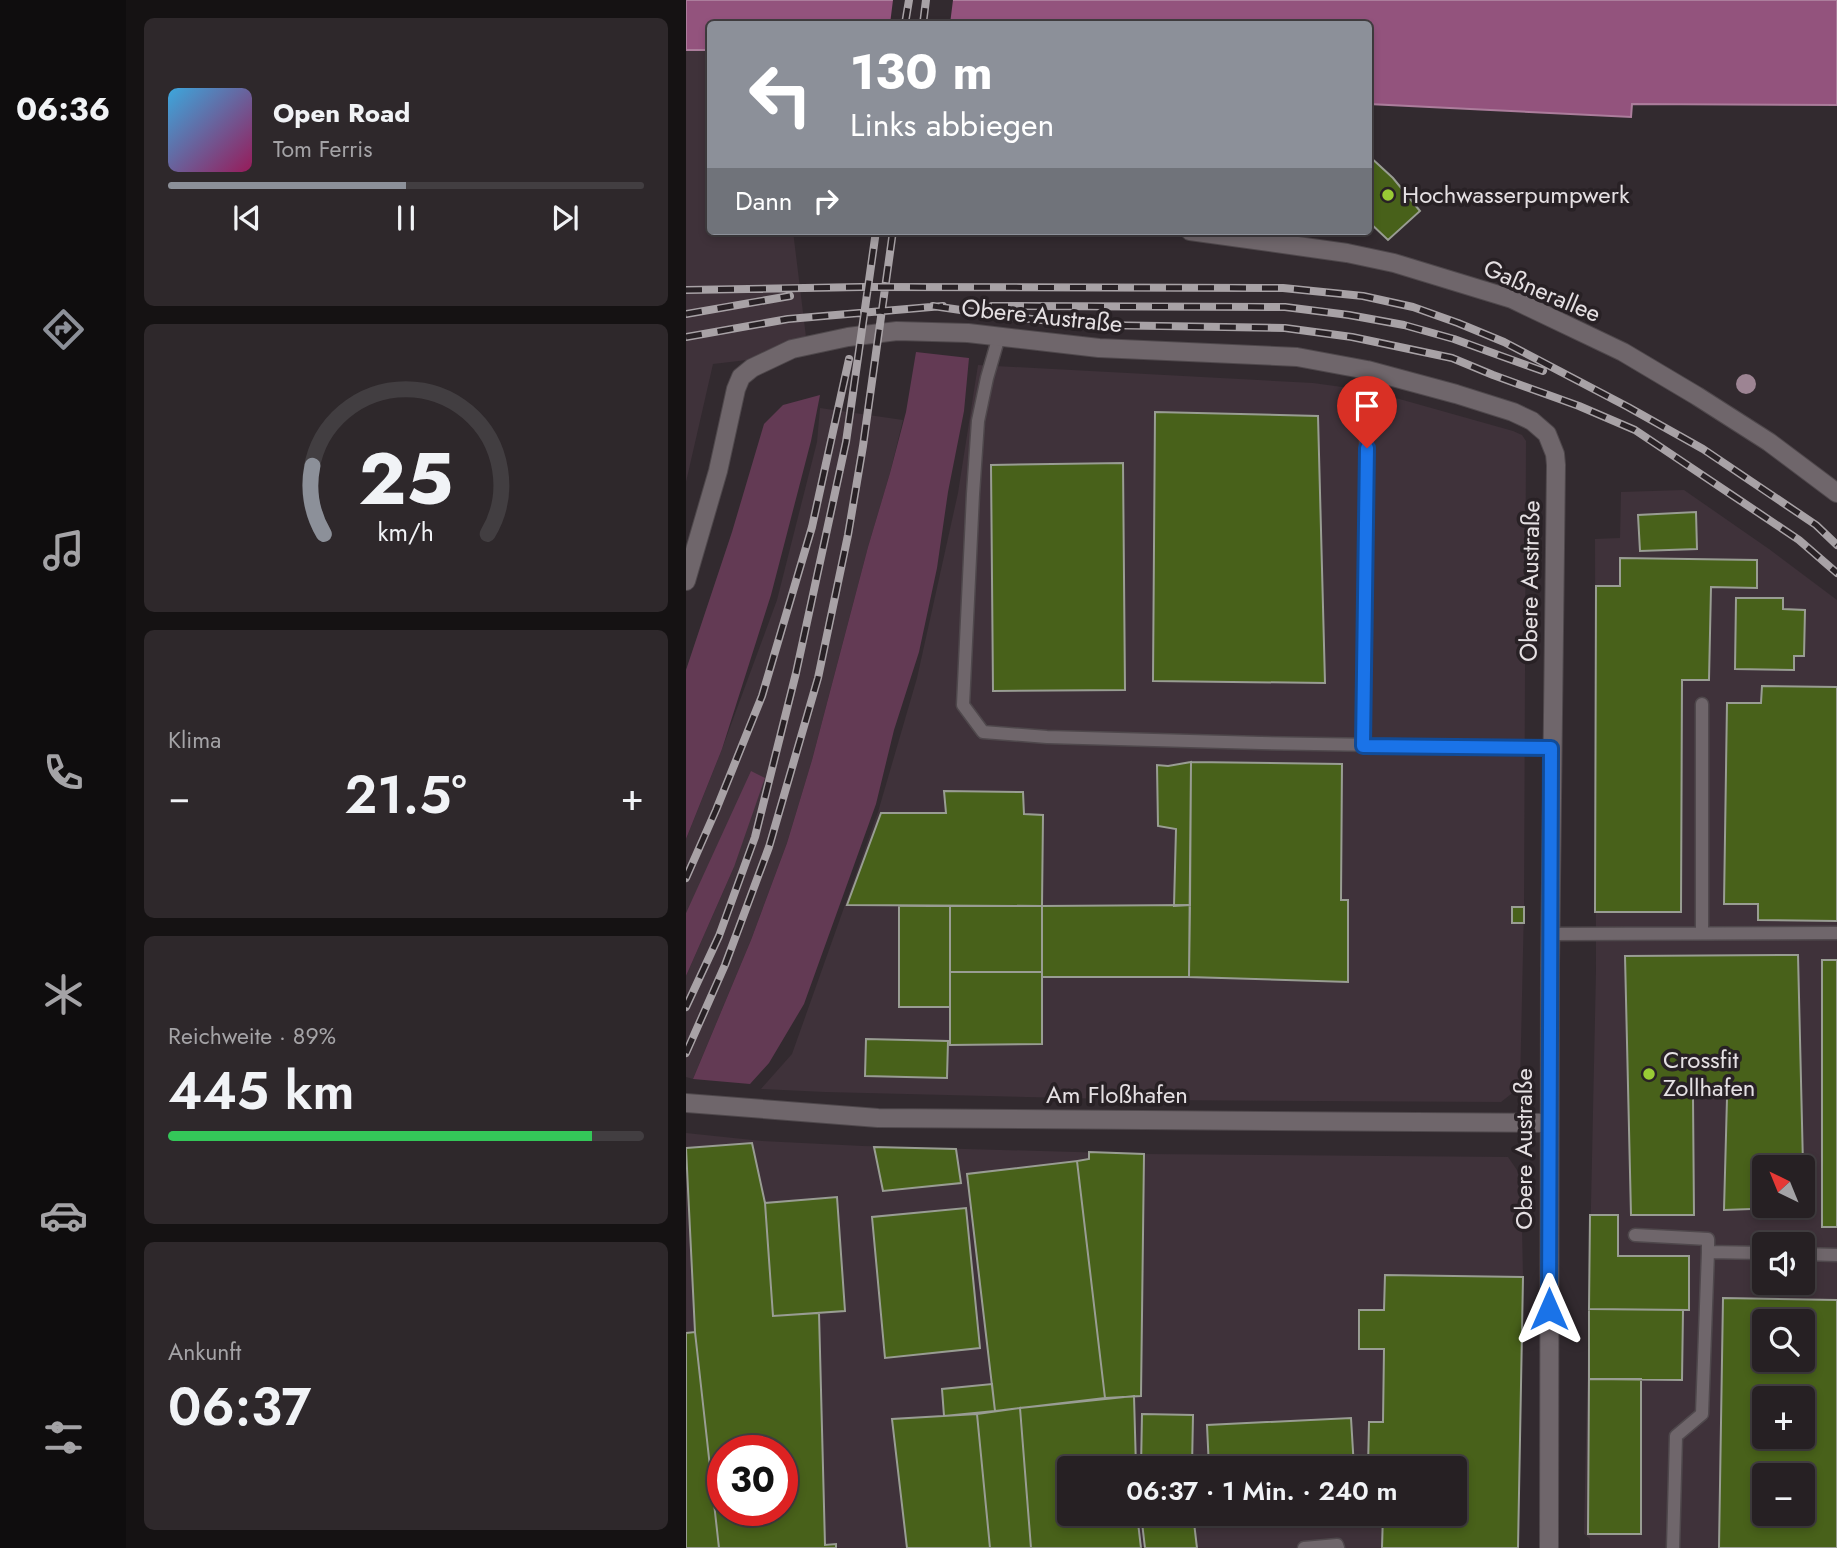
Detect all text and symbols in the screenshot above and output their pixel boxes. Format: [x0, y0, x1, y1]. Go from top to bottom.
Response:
text: 130 m [850, 37, 993, 107]
icon: left [735, 49, 826, 140]
text: 06:36 [16, 86, 110, 132]
text: Open Road [273, 94, 410, 132]
text: Links abbiegen [850, 102, 1054, 148]
text: Tom Ferris [273, 132, 372, 166]
place label: Hochwasserpumpwerk [1402, 177, 1630, 212]
text: Dann [735, 182, 793, 220]
icon: right [807, 182, 845, 220]
marker: Hochwasserpumpwerk [1380, 187, 1396, 203]
icon: previous [228, 199, 266, 237]
icon: pause [387, 199, 425, 237]
icon: next [546, 199, 584, 237]
street label: Gaßnerallee [1478, 250, 1606, 331]
street label: Obere Austraße [960, 290, 1124, 341]
icon: directions [39, 305, 88, 354]
pin [1337, 376, 1397, 448]
icon: arrive [1348, 387, 1386, 425]
text: 25 [359, 426, 453, 531]
street label: Obere Austraße [1511, 500, 1548, 662]
text: km/h [378, 514, 434, 550]
icon: music [39, 526, 88, 575]
text: Klima [168, 723, 221, 757]
icon: phone [39, 748, 88, 797]
text: 21.5° [345, 757, 467, 833]
text: − [168, 769, 190, 824]
text: + [621, 769, 644, 824]
icon: climate [39, 970, 88, 1019]
text: Reichweite · 89% [168, 1019, 336, 1053]
place label: Crossfit Zollhafen [1663, 1042, 1755, 1105]
text: 445 km [168, 1053, 354, 1129]
marker: Crossfit Zollhafen [1641, 1066, 1657, 1082]
street label: Obere Austraße [1506, 1068, 1541, 1230]
street label: Am Floßhafen [1046, 1077, 1188, 1112]
north arrow [1752, 1155, 1815, 1218]
map controls [1752, 1155, 1815, 1526]
icon: car [39, 1191, 88, 1240]
button: sound [1752, 1232, 1815, 1295]
position arrow [1512, 1272, 1586, 1346]
button: search [1752, 1309, 1815, 1372]
text: Ankunft [168, 1335, 241, 1369]
text: 06:37 [168, 1369, 311, 1445]
button: + [1752, 1386, 1815, 1449]
icon: filters [39, 1413, 88, 1462]
speed limit sign: 30 [707, 1435, 798, 1526]
button: − [1752, 1463, 1815, 1526]
text: 06:37 · 1 Min. · 240 m [1126, 1472, 1398, 1510]

